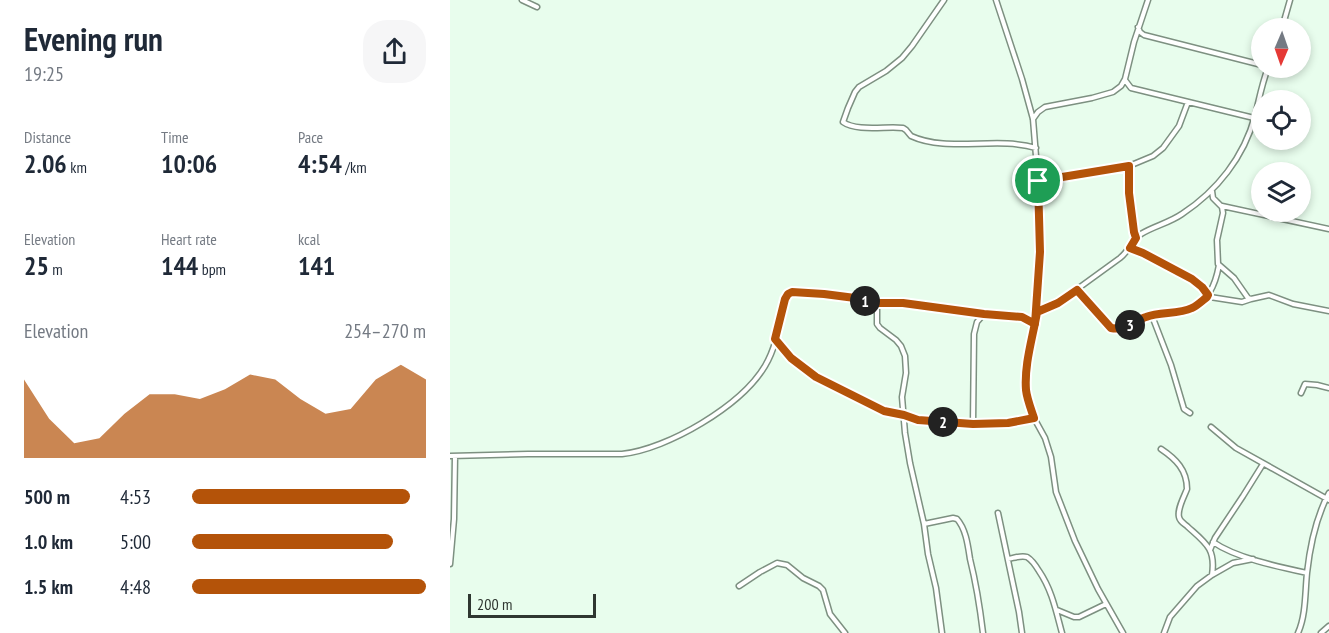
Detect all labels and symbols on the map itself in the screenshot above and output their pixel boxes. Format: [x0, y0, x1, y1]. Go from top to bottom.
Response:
north arrow [1251, 18, 1311, 78]
pin [1012, 155, 1063, 206]
pin: 1 [850, 286, 880, 316]
pin: 3 [1115, 310, 1145, 340]
pin: 2 [928, 407, 958, 437]
scale bar [468, 591, 596, 618]

